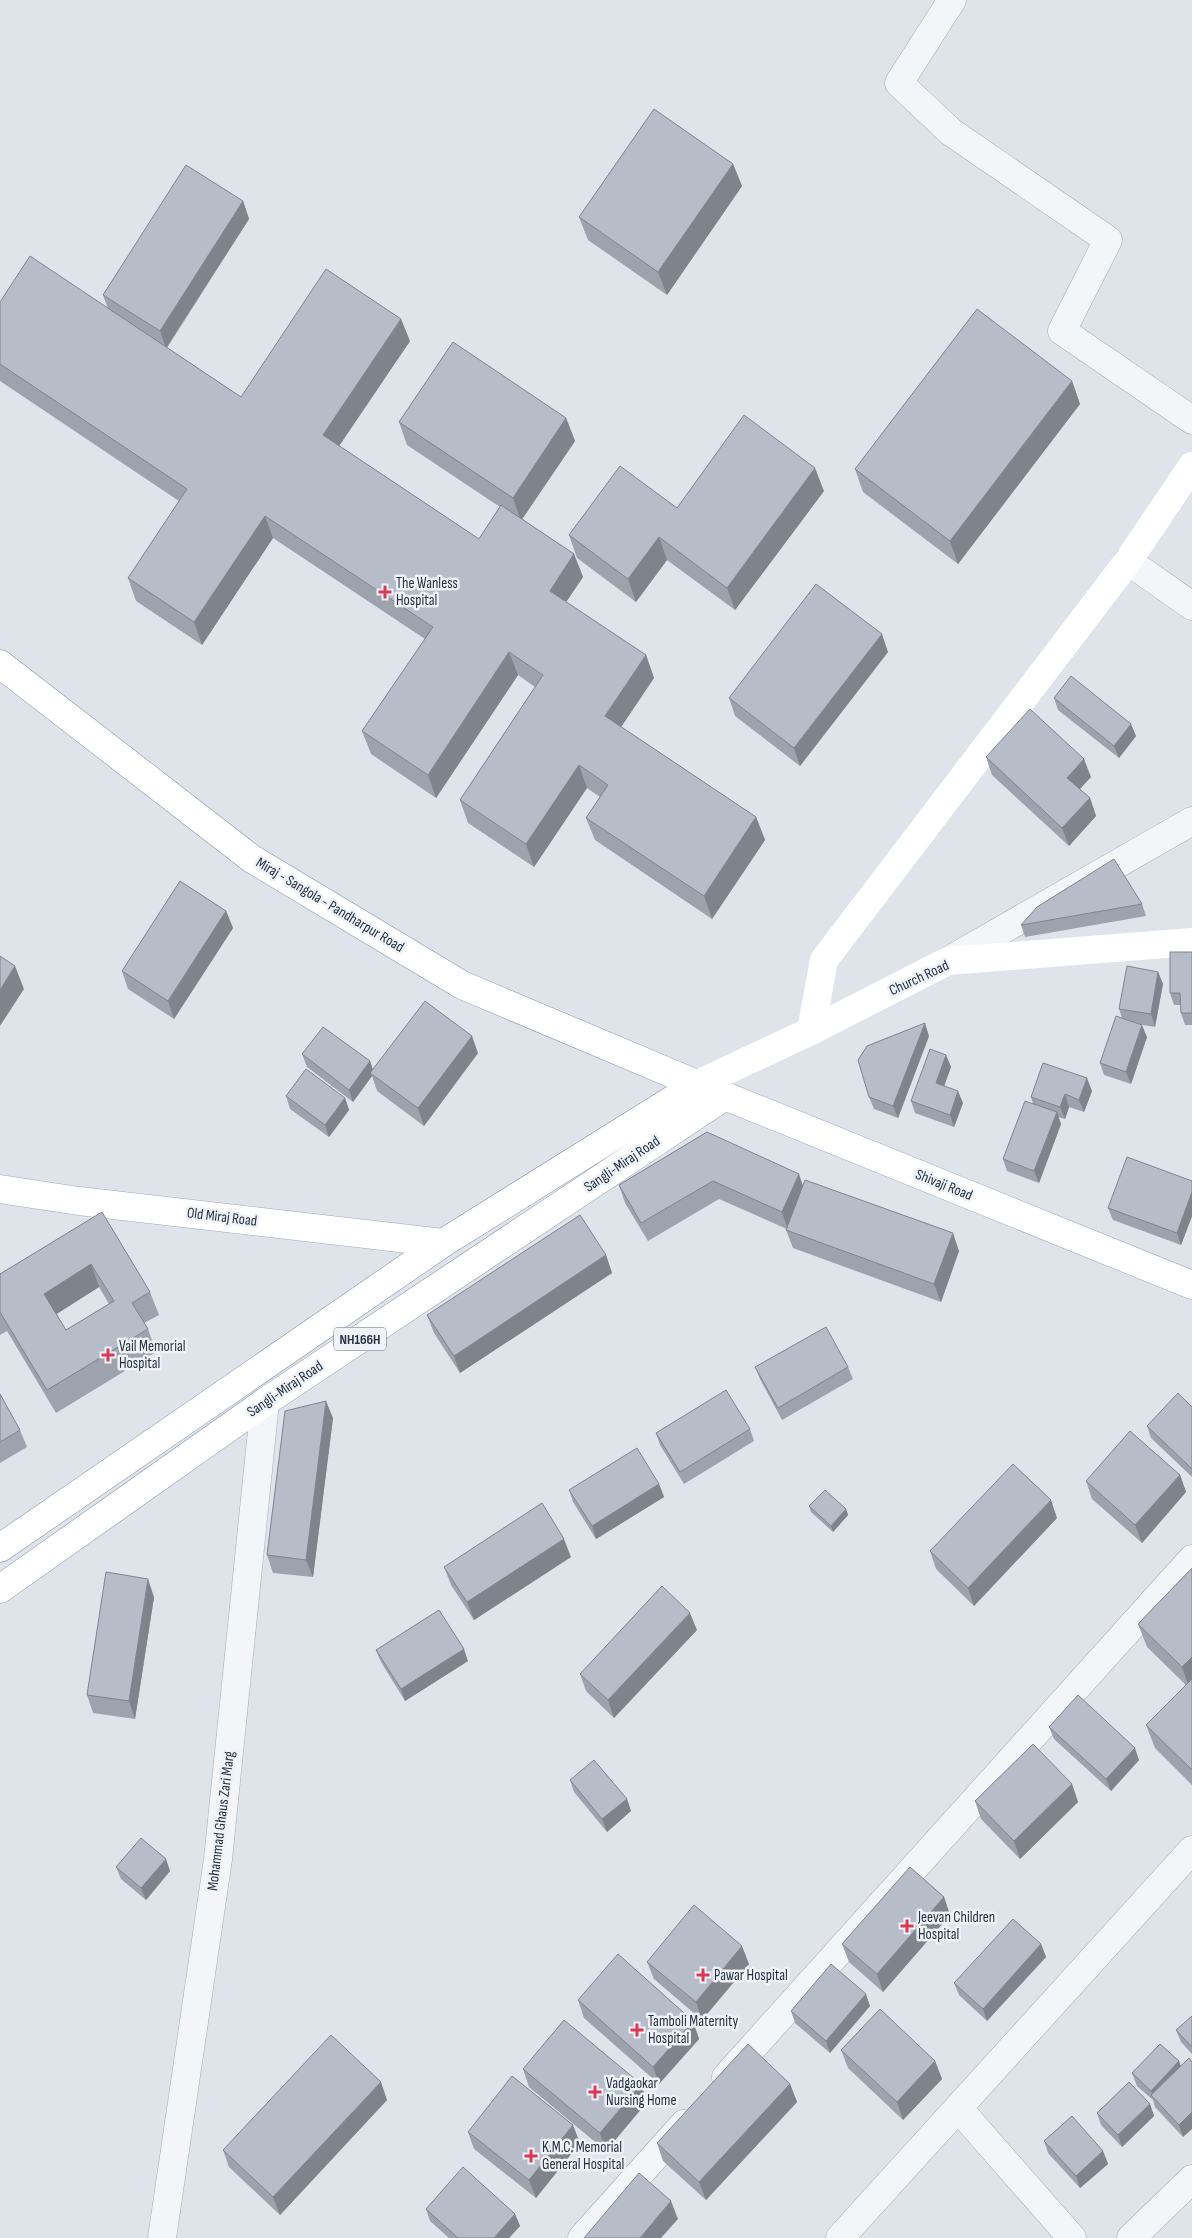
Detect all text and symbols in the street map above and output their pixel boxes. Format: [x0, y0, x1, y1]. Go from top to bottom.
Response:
place label: The Wanless Hospital [396, 574, 458, 610]
marker: The Wanless Hospital [378, 585, 392, 599]
street label: Miraj - Sangola - Pandharpur Road [253, 853, 407, 957]
street label: Church Road [886, 956, 952, 1000]
street label: Sangli-Miraj Road [580, 1132, 664, 1196]
street label: Shivaji Road [913, 1165, 975, 1205]
street label: Old Miraj Road [186, 1203, 258, 1231]
road number: NH166H [334, 1328, 386, 1350]
place label: Vail Memorial Hospital [119, 1337, 185, 1373]
marker: Vail Memorial Hospital [101, 1348, 115, 1362]
street label: Sangli-Miraj Road [243, 1357, 327, 1421]
street label: Mohammad Ghaus Zari Marg [203, 1750, 239, 1892]
place label: Jeevan Children Hospital [917, 1908, 995, 1944]
marker: Jeevan Children Hospital [900, 1919, 914, 1933]
place label: Pawar Hospital [714, 1966, 788, 1985]
marker: Pawar Hospital [696, 1968, 710, 1982]
place label: Tamboli Maternity Hospital [648, 2012, 739, 2048]
marker: Tamboli Maternity Hospital [630, 2023, 644, 2037]
place label: Vadgaokar Nursing Home [606, 2074, 676, 2110]
marker: Vadgaokar Nursing Home [588, 2085, 602, 2099]
place label: K.M.C. Memorial General Hospital [542, 2138, 624, 2174]
marker: K.M.C. Memorial General Hospital [524, 2149, 538, 2163]

